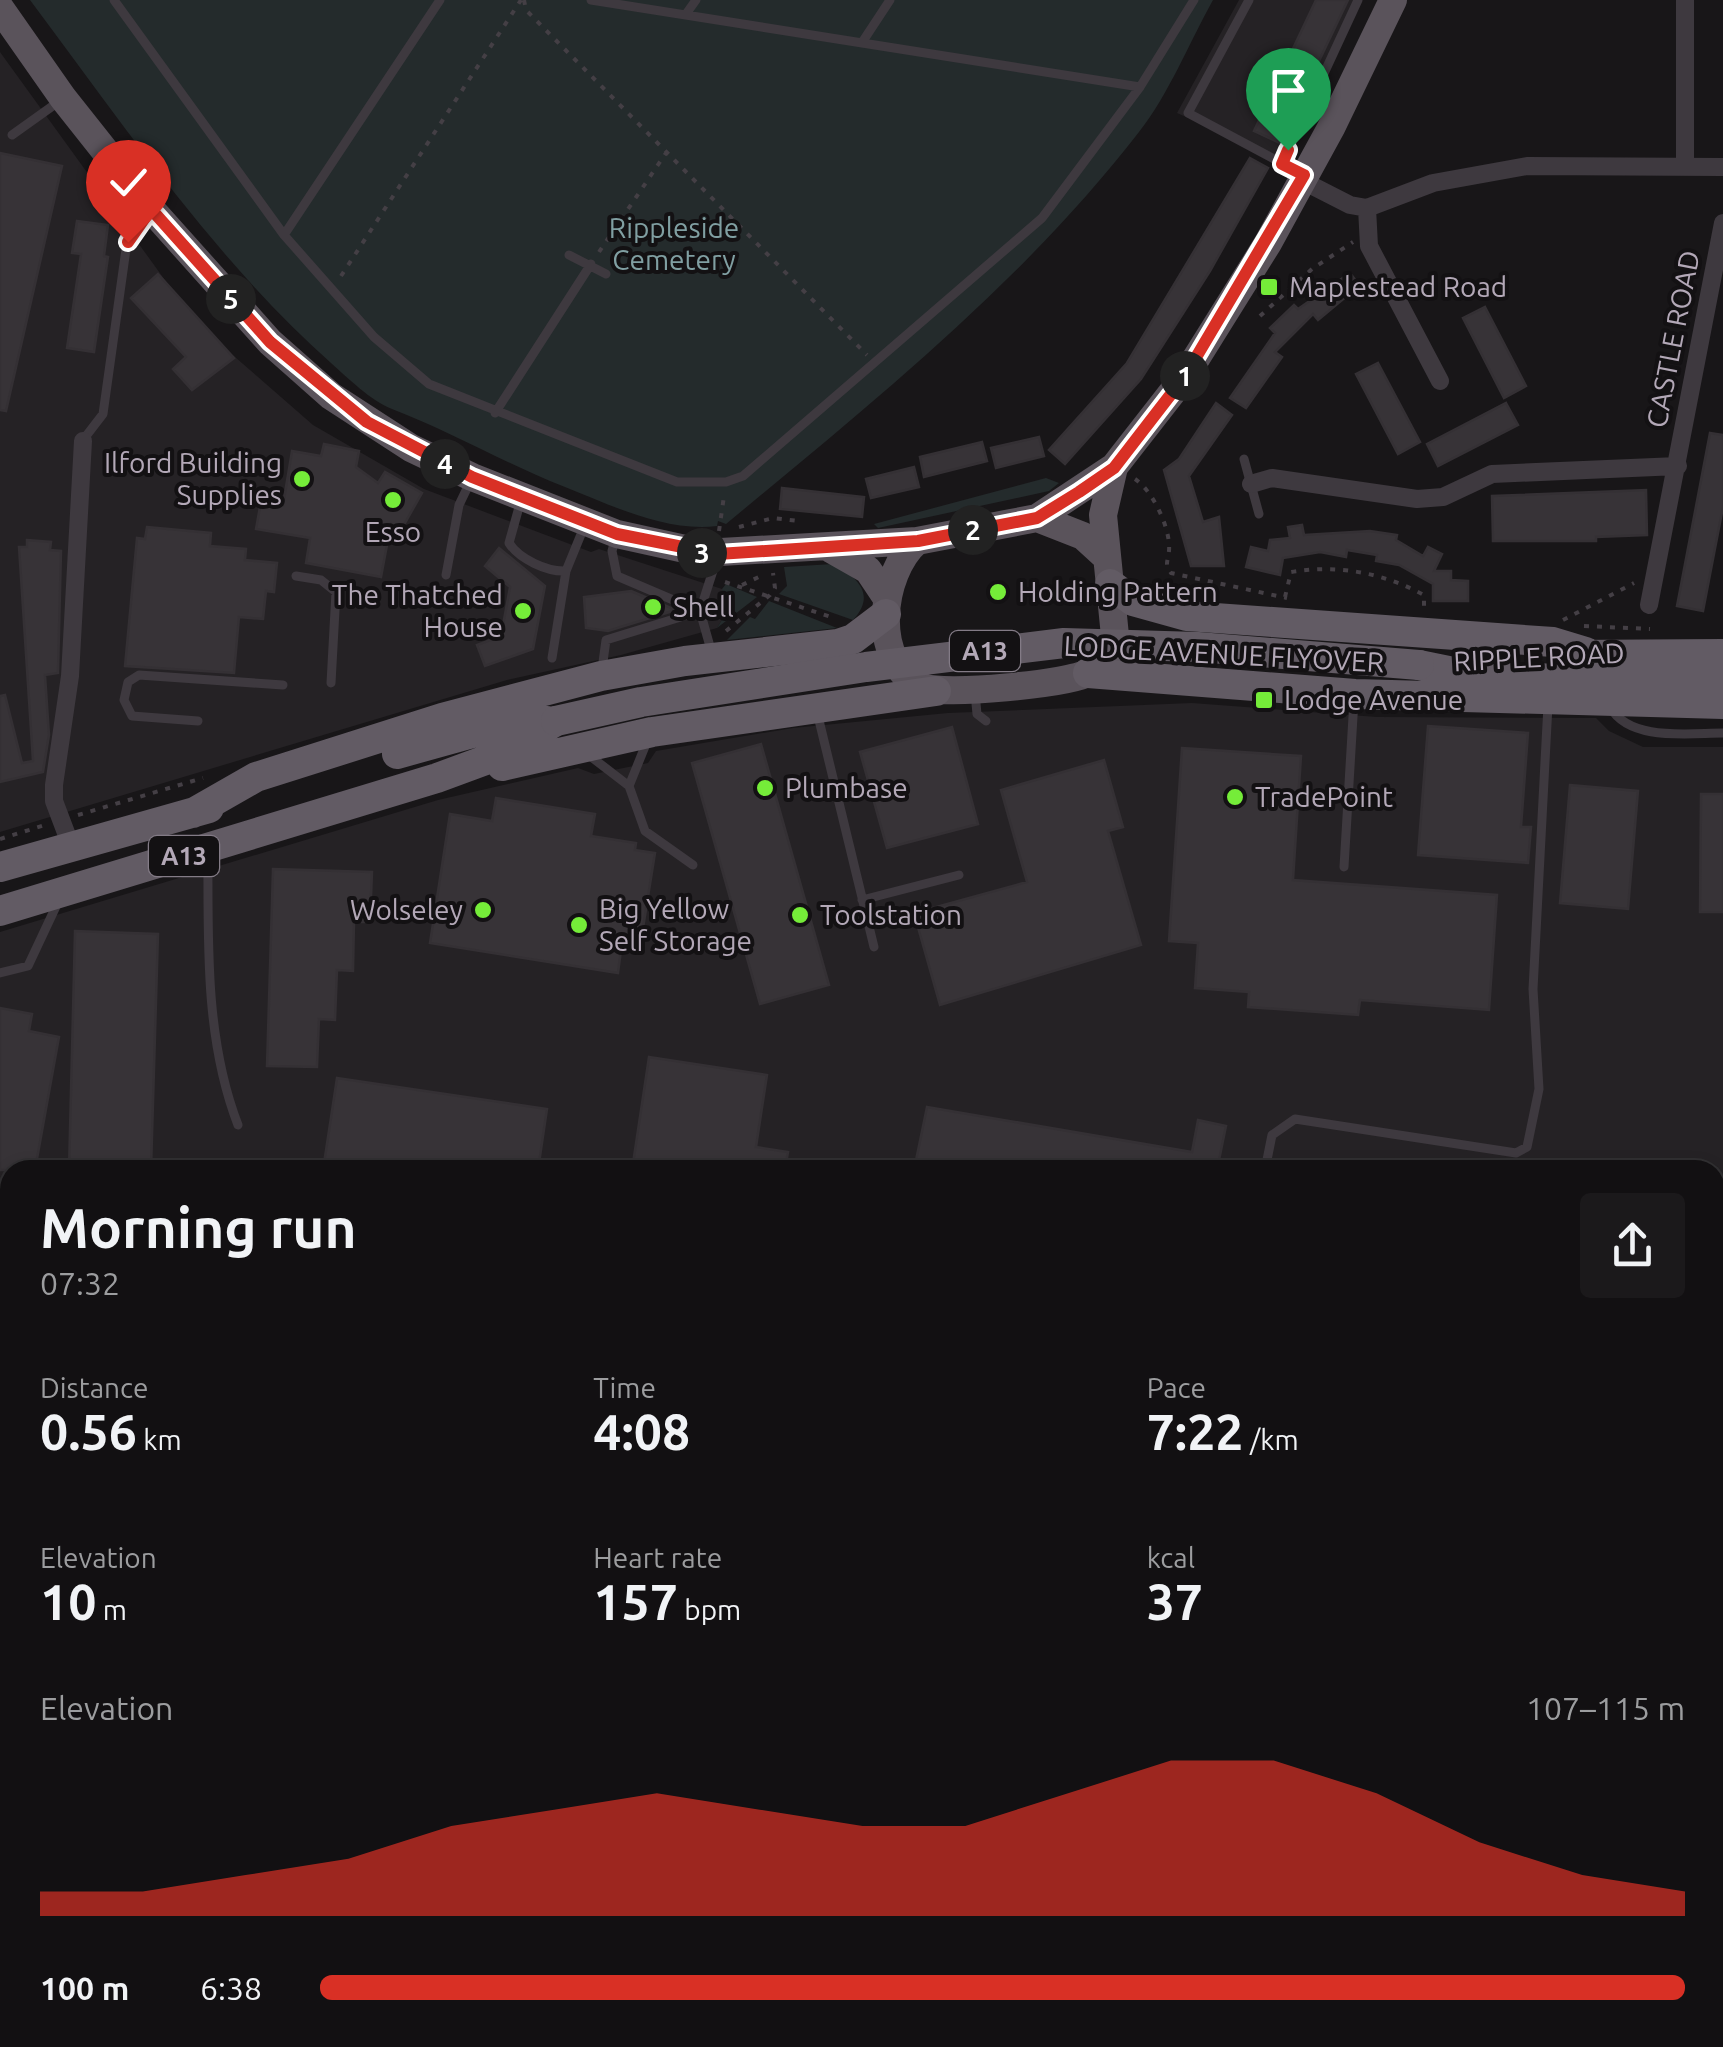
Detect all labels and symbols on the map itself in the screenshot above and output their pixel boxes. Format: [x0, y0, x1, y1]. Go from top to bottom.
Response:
pin [1246, 48, 1331, 151]
pin [86, 140, 171, 243]
park label: Rippleside Cemetery [609, 212, 739, 275]
street label: CASTLE ROAD [1640, 248, 1705, 430]
place label: Maplestead Road [1289, 271, 1507, 302]
pin: 5 [206, 274, 256, 324]
marker: Maplestead Road [1258, 276, 1280, 298]
pin: 1 [1160, 351, 1210, 401]
pin: 4 [420, 439, 470, 489]
place label: Ilford Building Supplies [104, 447, 282, 510]
marker: Ilford Building Supplies [291, 468, 313, 490]
marker: Esso [382, 489, 404, 511]
pin: 2 [948, 505, 998, 555]
place label: Esso [365, 516, 421, 547]
pin: 3 [677, 528, 727, 578]
place label: Holding Pattern [1018, 576, 1218, 607]
place label: The Thatched House [332, 579, 503, 642]
marker: Holding Pattern [987, 581, 1009, 603]
place label: Shell [673, 591, 734, 622]
marker: Shell [642, 596, 664, 618]
marker: The Thatched House [512, 600, 534, 622]
street label: LODGE AVENUE FLYOVER [1063, 630, 1385, 677]
road number: A13 [950, 631, 1020, 671]
street label: RIPPLE ROAD [1453, 637, 1625, 676]
place label: Lodge Avenue [1284, 684, 1463, 715]
marker: Lodge Avenue [1253, 689, 1275, 711]
place label: Plumbase [785, 772, 908, 803]
marker: Plumbase [754, 777, 776, 799]
place label: TradePoint [1255, 781, 1393, 812]
marker: TradePoint [1224, 786, 1246, 808]
road number: A13 [149, 836, 219, 876]
place label: Big Yellow Self Storage [599, 893, 752, 956]
place label: Wolseley [350, 894, 463, 925]
marker: Wolseley [472, 899, 494, 921]
place label: Toolstation [820, 899, 962, 930]
marker: Toolstation [789, 904, 811, 926]
marker: Big Yellow Self Storage [568, 914, 590, 936]

